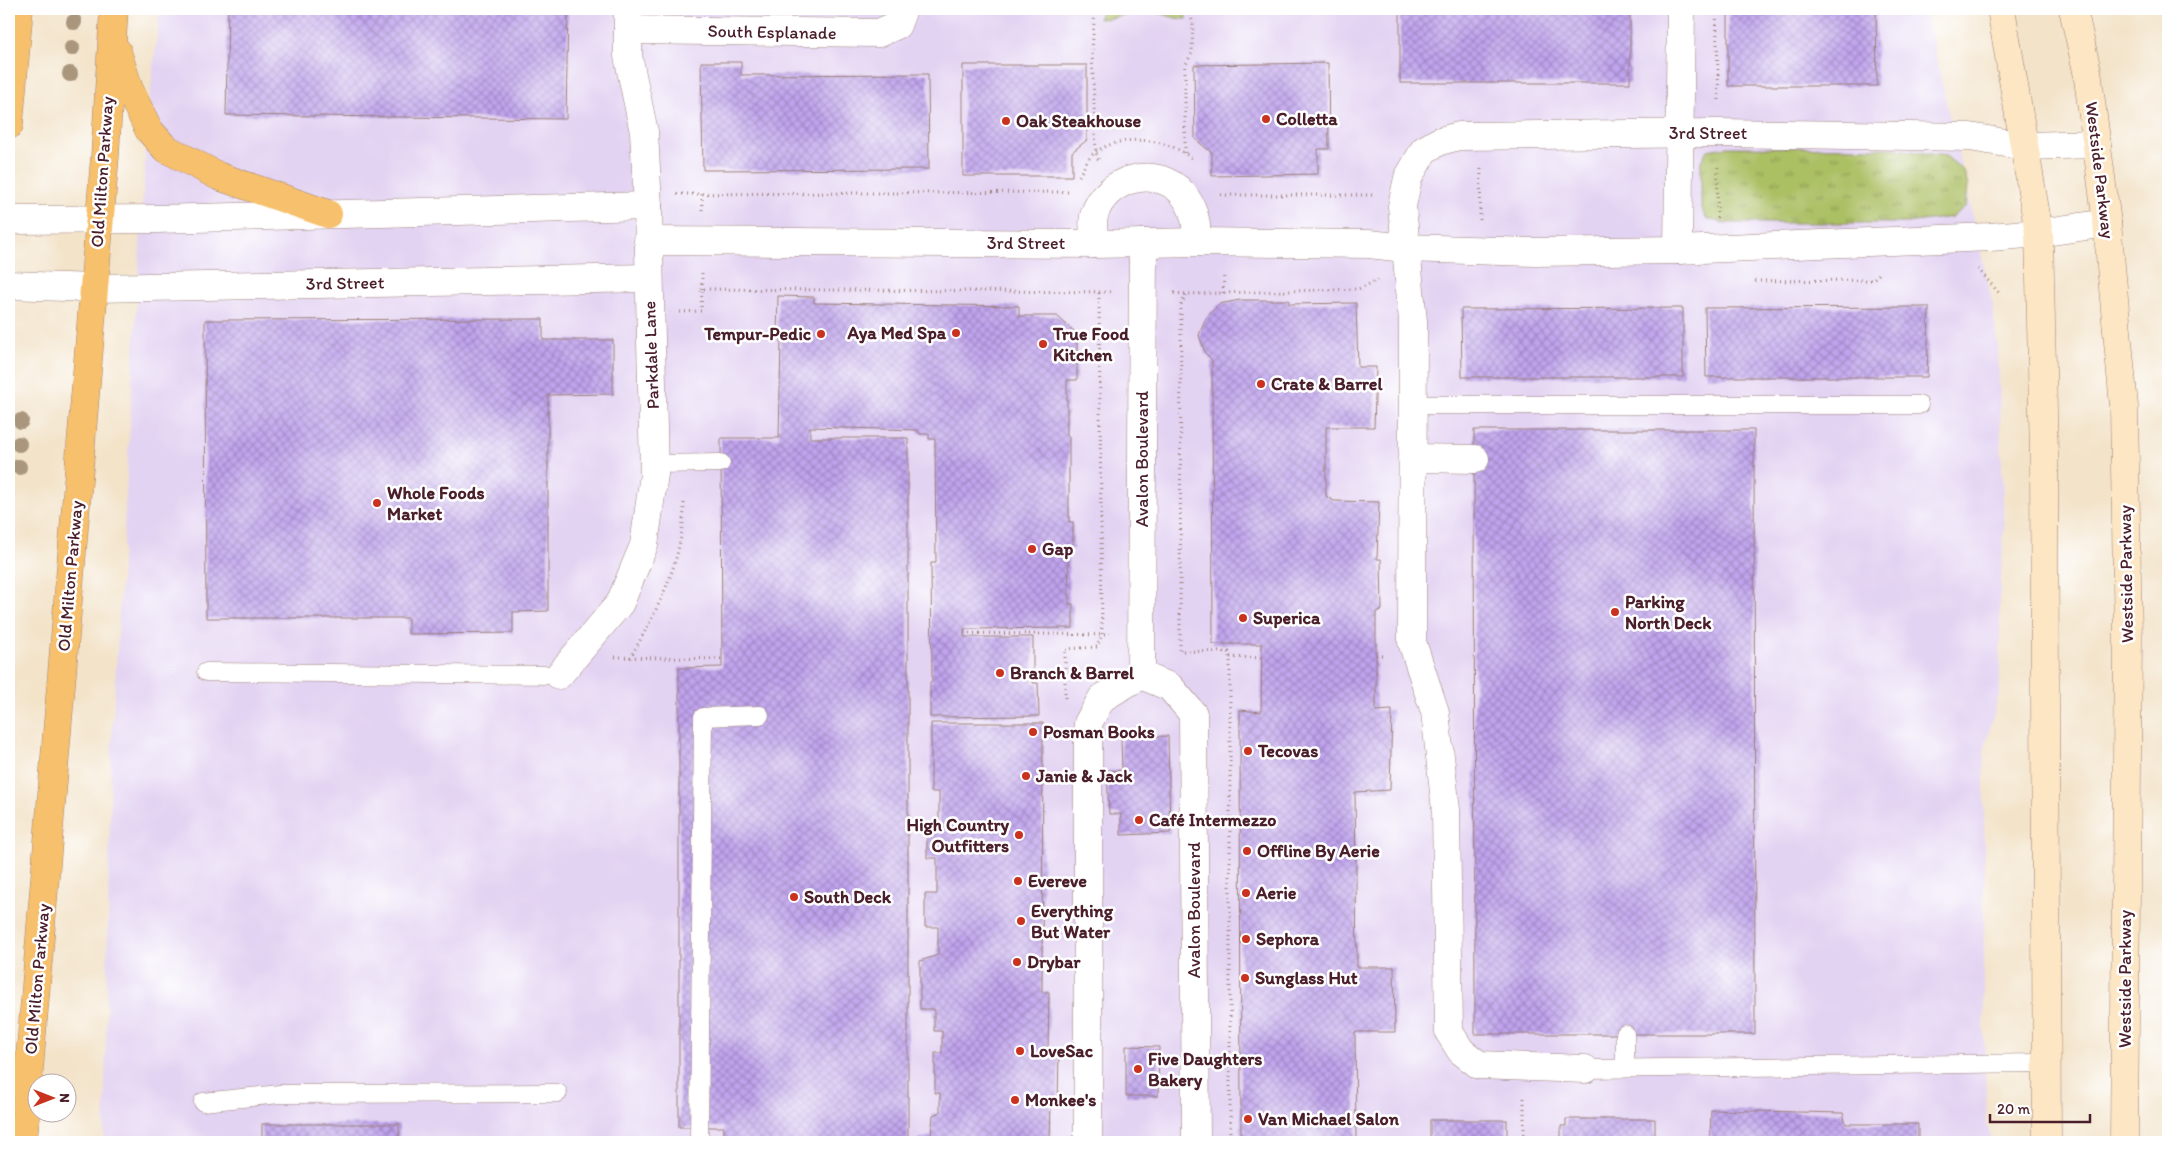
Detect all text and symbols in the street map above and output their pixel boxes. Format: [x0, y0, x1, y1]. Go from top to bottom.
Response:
street label: South Esplanade [707, 20, 837, 44]
street label: Old Milton Parkway [86, 95, 118, 248]
street label: Westside Parkway [2081, 100, 2119, 240]
place label: Colletta [1276, 108, 1338, 130]
place label: Oak Steakhouse [1016, 110, 1141, 132]
marker: Colletta [1260, 113, 1272, 125]
marker: Oak Steakhouse [1000, 115, 1012, 127]
street label: 3rd Street [1669, 122, 1748, 144]
street label: 3rd Street [987, 232, 1066, 254]
street label: 3rd Street [306, 271, 385, 295]
street label: Parkdale Lane [638, 300, 664, 410]
place label: Aya Med Spa [847, 322, 947, 344]
place label: Tempur-Pedic [703, 323, 812, 345]
place label: True Food Kitchen [1052, 323, 1130, 366]
marker: Aya Med Spa [950, 327, 962, 339]
marker: Tempur-Pedic [815, 328, 827, 340]
marker: True Food Kitchen [1037, 338, 1049, 350]
place label: Crate & Barrel [1271, 373, 1383, 395]
marker: Crate & Barrel [1255, 378, 1267, 390]
street label: Avalon Boulevard [1131, 391, 1153, 527]
place label: Whole Foods Market [387, 482, 484, 525]
marker: Whole Foods Market [371, 497, 383, 509]
street label: Old Milton Parkway [52, 499, 88, 652]
street label: Westside Parkway [2114, 504, 2138, 643]
place label: Gap [1042, 538, 1074, 560]
marker: Gap [1026, 543, 1038, 555]
place label: Parking North Deck [1625, 591, 1712, 634]
marker: Parking North Deck [1609, 606, 1621, 618]
place label: Superica [1253, 607, 1321, 629]
marker: Superica [1237, 612, 1249, 624]
place label: Branch & Barrel [1010, 662, 1135, 684]
marker: Branch & Barrel [994, 667, 1006, 679]
place label: Posman Books [1043, 721, 1155, 743]
marker: Posman Books [1027, 726, 1039, 738]
place label: Tecovas [1257, 740, 1318, 762]
marker: Tecovas [1242, 745, 1254, 757]
place label: Janie & Jack [1035, 765, 1133, 787]
marker: Janie & Jack [1020, 770, 1032, 782]
place label: Café Intermezzo [1149, 809, 1277, 831]
place label: High Country Outfitters [906, 814, 1009, 857]
marker: Café Intermezzo [1133, 814, 1145, 826]
marker: High Country Outfitters [1013, 829, 1025, 841]
place label: Offline By Aerie [1257, 840, 1380, 862]
street label: Avalon Boulevard [1183, 842, 1205, 978]
marker: Offline By Aerie [1241, 845, 1253, 857]
place label: Evereve [1028, 870, 1087, 892]
marker: Evereve [1012, 875, 1024, 887]
place label: Aerie [1255, 882, 1297, 904]
place label: South Deck [804, 886, 892, 908]
marker: Aerie [1240, 887, 1252, 899]
marker: South Deck [788, 891, 800, 903]
place label: Everything But Water [1031, 900, 1114, 943]
street label: Old Milton Parkway [19, 902, 55, 1055]
street label: Westside Parkway [2114, 909, 2136, 1048]
marker: Everything But Water [1015, 915, 1027, 927]
place label: Sephora [1256, 928, 1320, 950]
marker: Sephora [1240, 933, 1252, 945]
place label: Drybar [1027, 951, 1081, 973]
marker: Drybar [1011, 956, 1023, 968]
place label: Sunglass Hut [1255, 967, 1358, 989]
marker: Sunglass Hut [1239, 972, 1251, 984]
place label: LoveSac [1030, 1040, 1094, 1062]
marker: LoveSac [1014, 1045, 1026, 1057]
place label: Five Daughters Bakery [1148, 1048, 1262, 1091]
marker: Five Daughters Bakery [1132, 1063, 1144, 1075]
north arrow [28, 1074, 78, 1124]
place label: Monkee's [1025, 1089, 1096, 1111]
scale bar [1990, 1091, 2090, 1123]
text: N [56, 1093, 73, 1103]
marker: Monkee's [1009, 1094, 1021, 1106]
text: 20 m [1997, 1100, 2031, 1118]
place label: Van Michael Salon [1258, 1108, 1400, 1130]
marker: Van Michael Salon [1242, 1113, 1254, 1125]

